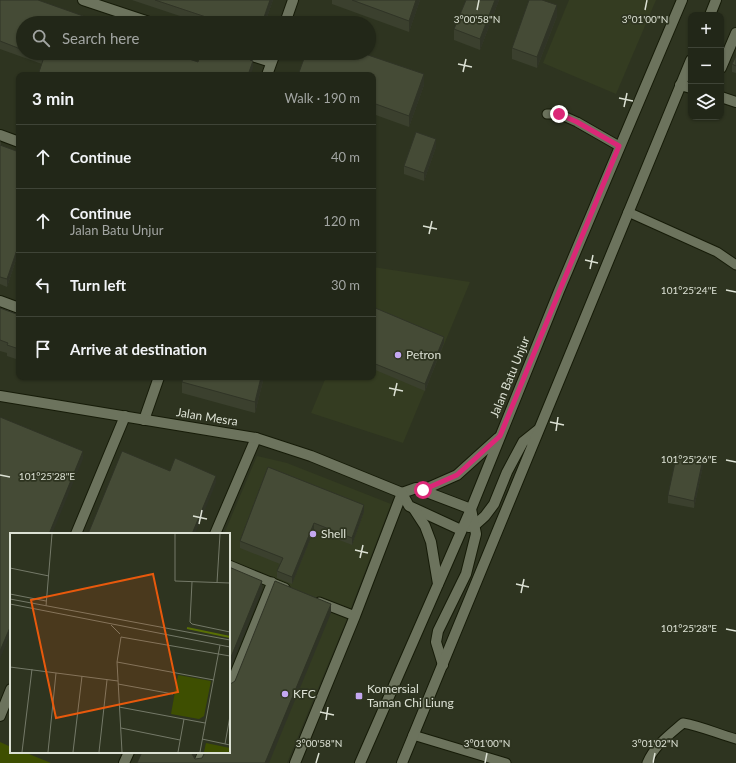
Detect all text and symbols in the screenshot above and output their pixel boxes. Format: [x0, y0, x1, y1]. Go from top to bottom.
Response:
map controls [688, 12, 724, 120]
button: + [688, 12, 724, 48]
text: 3°00'58"N [454, 13, 500, 25]
text: 3°01'00"N [622, 13, 668, 25]
search box [16, 16, 376, 60]
icon: search [30, 27, 52, 49]
text: Search here [62, 29, 139, 47]
button: − [688, 48, 724, 84]
button: layers [688, 84, 724, 120]
text: 3 min [32, 88, 74, 109]
text: Walk · 190 m [284, 90, 360, 106]
route end [550, 105, 568, 123]
icon: ahead [32, 146, 54, 168]
text: Continue [70, 148, 131, 166]
text: 40 m [331, 149, 360, 165]
text: Continue [70, 204, 131, 222]
icon: ahead [32, 210, 54, 232]
text: 120 m [323, 213, 360, 229]
text: Jalan Batu Unjur [70, 222, 163, 238]
icon: left [32, 274, 54, 296]
text: Turn left [70, 276, 126, 294]
text: 30 m [331, 277, 360, 293]
text: 101°25'24"E [661, 284, 717, 296]
street label: Jalan Batu Unjur [486, 333, 533, 420]
icon: arrive [32, 338, 54, 360]
text: Arrive at destination [70, 340, 207, 358]
place label: Petron [406, 347, 441, 362]
marker: Petron [393, 350, 403, 360]
street label: Jalan Mesra [175, 404, 239, 429]
text: 101°25'26"E [661, 453, 717, 465]
text: 101°25'28"E [19, 470, 75, 482]
route start [414, 481, 432, 499]
place label: Shell [321, 526, 346, 541]
marker: Shell [308, 529, 318, 539]
inset map [10, 533, 230, 753]
text: 101°25'28"E [661, 622, 717, 634]
place label: Komersial Taman Chi Liung [367, 681, 454, 710]
place label: KFC [293, 686, 316, 701]
marker: KFC [280, 689, 290, 699]
marker: Komersial Taman Chi Liung [354, 691, 364, 701]
text: 3°00'58"N [296, 737, 342, 749]
text: 3°01'00"N [464, 737, 510, 749]
text: 3°01'02"N [632, 737, 678, 749]

